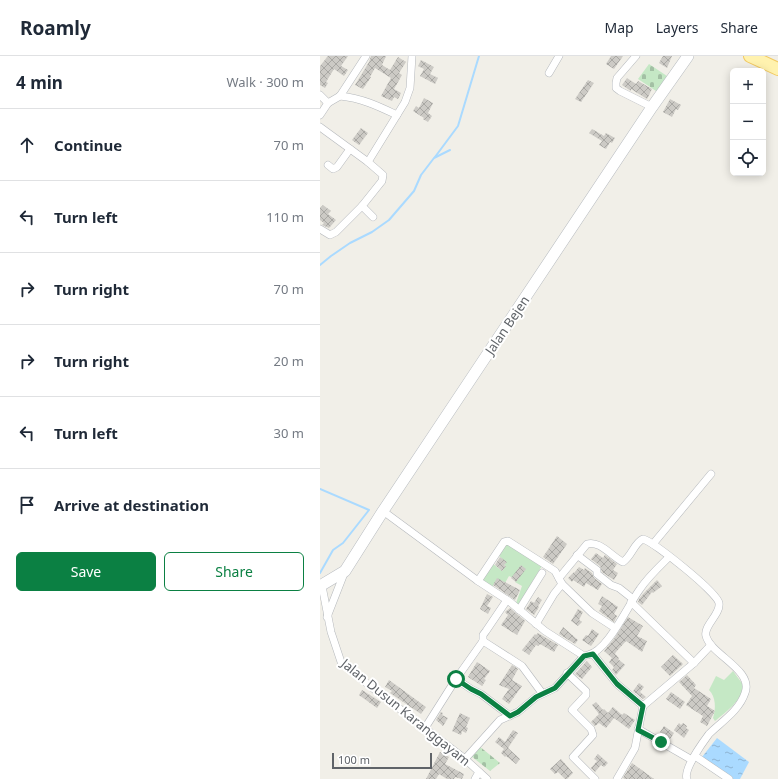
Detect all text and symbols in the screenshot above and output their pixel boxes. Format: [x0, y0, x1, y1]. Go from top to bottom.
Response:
text: Roamly [20, 15, 91, 41]
text: Map [605, 18, 634, 37]
text: Layers [656, 18, 698, 37]
text: Share [720, 18, 758, 37]
map controls [730, 68, 766, 176]
button: + [730, 68, 766, 104]
text: 4 min [16, 71, 63, 94]
text: Walk · 300 m [226, 73, 304, 91]
button: − [730, 104, 766, 140]
icon: ahead [16, 134, 38, 156]
text: Continue [54, 135, 122, 155]
text: 70 m [274, 136, 304, 154]
button: locate [730, 140, 766, 176]
icon: left [16, 206, 38, 228]
text: Turn left [54, 207, 118, 227]
text: 110 m [266, 208, 304, 226]
icon: right [16, 278, 38, 300]
text: Turn right [54, 279, 129, 299]
text: 70 m [274, 280, 304, 298]
street label: Jalan Bejen [480, 292, 533, 360]
icon: right [16, 350, 38, 372]
text: Turn right [54, 351, 129, 371]
text: 20 m [274, 352, 304, 370]
icon: left [16, 422, 38, 444]
text: Turn left [54, 423, 118, 443]
text: 30 m [274, 424, 304, 442]
icon: arrive [16, 494, 38, 516]
text: Arrive at destination [54, 495, 209, 515]
button: Save [16, 552, 156, 591]
button: Share [164, 552, 304, 591]
street label: Jalan Dusun Karanggayam [336, 653, 474, 770]
route start [447, 670, 465, 688]
route end [652, 733, 670, 751]
scale bar [332, 751, 432, 770]
text: 100 m [338, 752, 370, 767]

